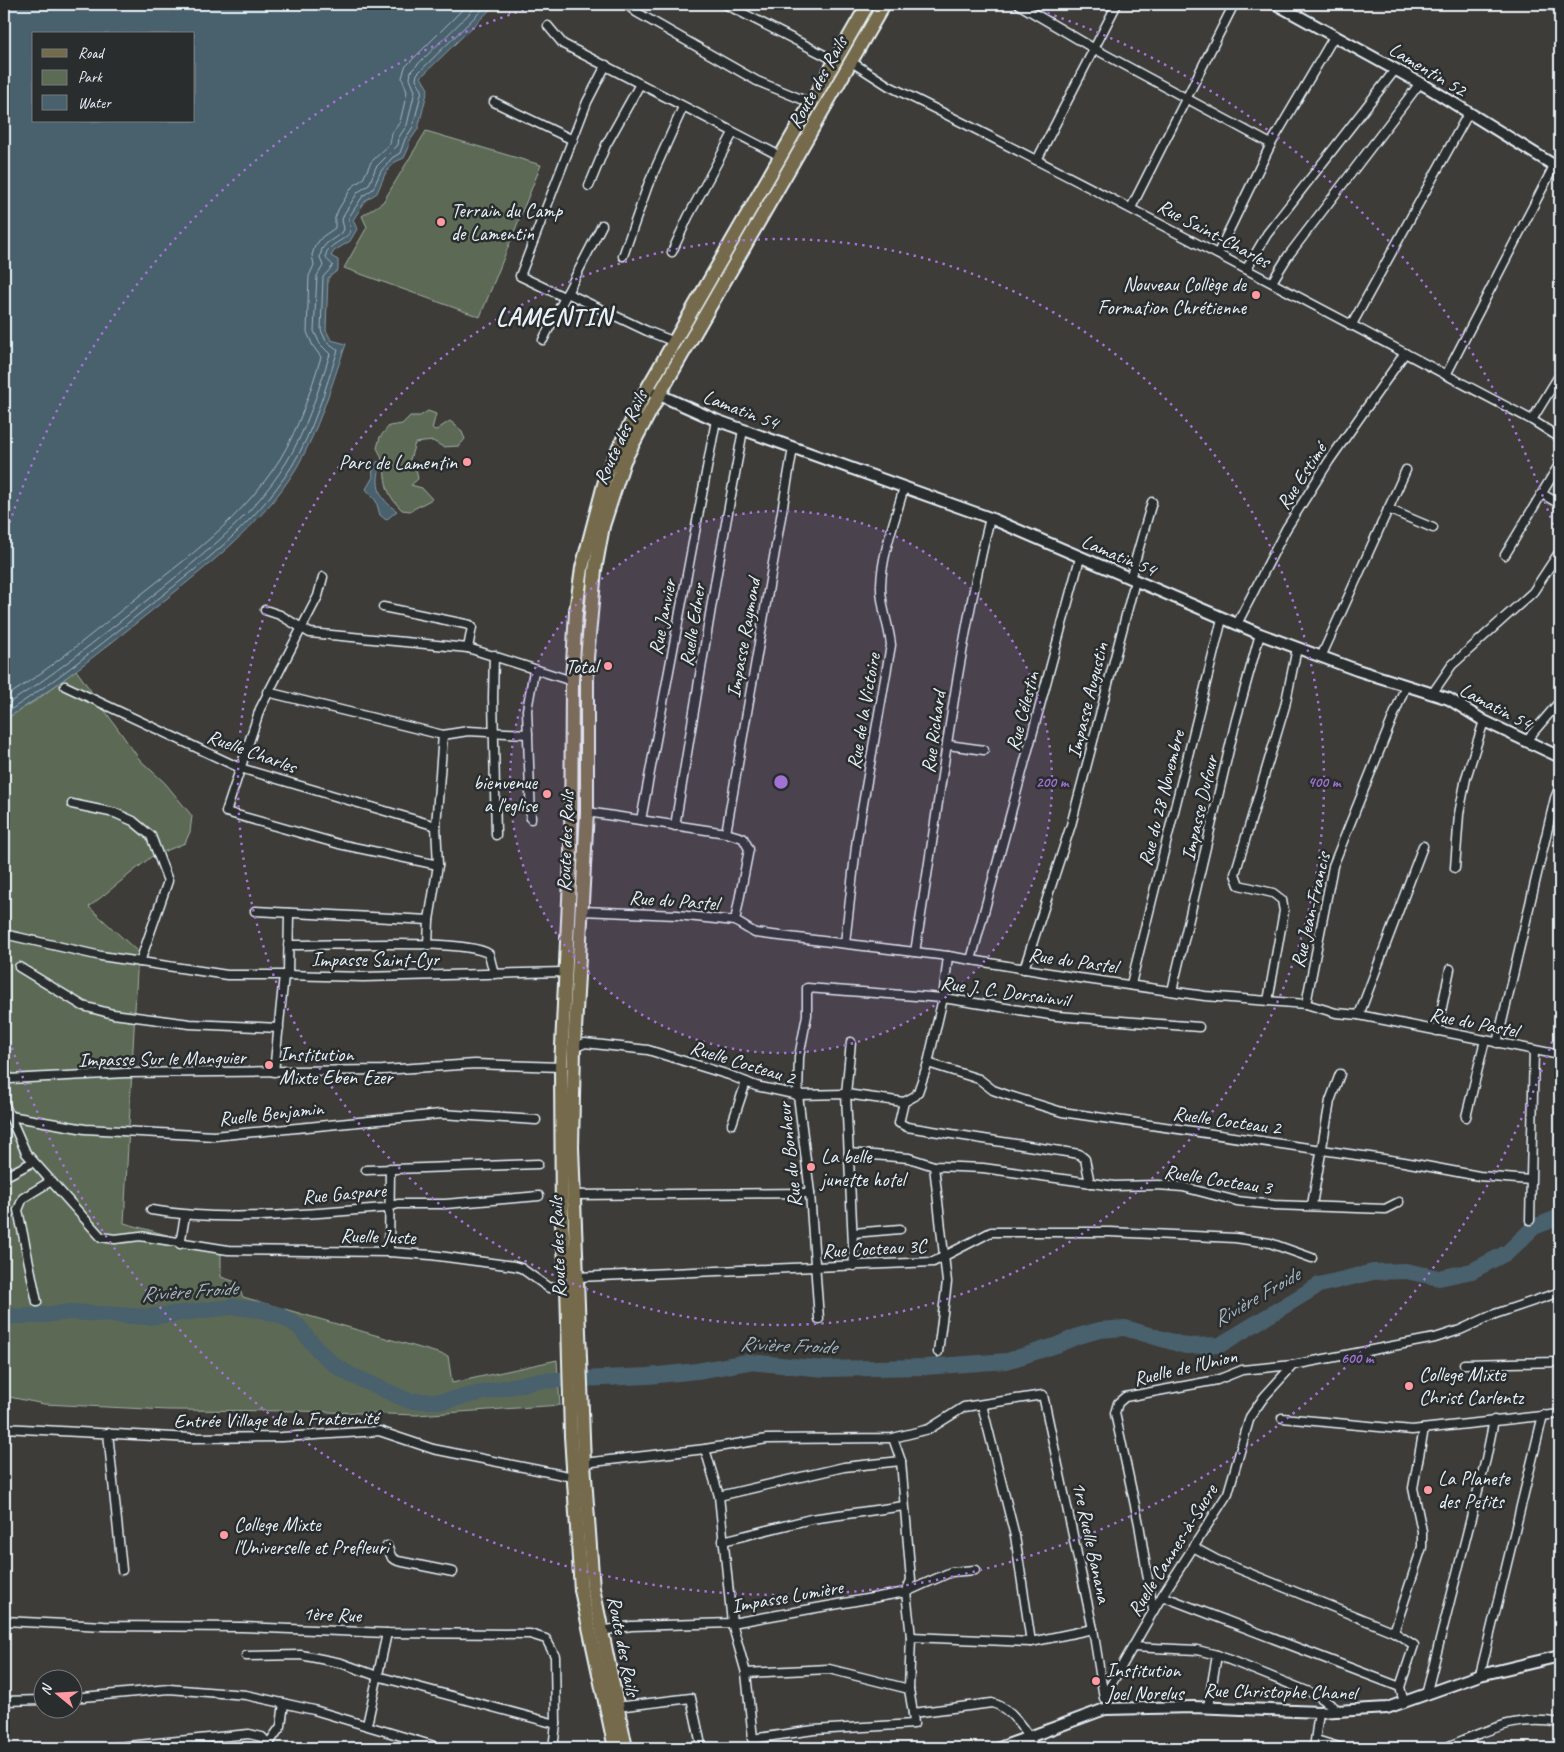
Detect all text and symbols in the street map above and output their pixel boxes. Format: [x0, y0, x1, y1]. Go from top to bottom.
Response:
street label: Route des Rails [782, 30, 854, 133]
legend [32, 32, 195, 122]
street label: Lamentin 52 [1384, 37, 1473, 103]
text: Road [78, 44, 105, 63]
text: Park [78, 68, 103, 87]
text: Water [78, 94, 112, 113]
street label: Rue Saint-Charles [1153, 193, 1276, 275]
place label: Terrain du Camp de Lamentin [451, 198, 563, 246]
marker: Terrain du Camp de Lamentin [435, 216, 447, 228]
place label: Nouveau Collège de Formation Chrétienne [1098, 272, 1247, 320]
marker: Nouveau Collège de Formation Chrétienne [1250, 289, 1262, 301]
district label: LAMENTIN [496, 301, 616, 333]
street label: Route des Rails [588, 384, 654, 488]
street label: Lamatin 54 [700, 384, 784, 436]
street label: Rue Estimé [1271, 435, 1334, 514]
place label: Parc de Lamentin [339, 450, 458, 475]
marker: Parc de Lamentin [461, 456, 473, 468]
street label: Lamatin 54 [1078, 529, 1162, 583]
street label: Impasse Raymond [721, 573, 767, 700]
street label: Rue Janvier [643, 576, 682, 657]
street label: Ruelle Edner [674, 580, 712, 668]
street label: Impasse Augustin [1061, 639, 1114, 761]
street label: Rue de la Victoire [841, 650, 886, 771]
place label: Total [566, 654, 602, 679]
marker: Total [602, 660, 614, 672]
street label: Rue Célestin [1000, 668, 1045, 754]
street label: Lamatin 54 [1455, 677, 1538, 737]
street label: Rue Richard [915, 686, 952, 775]
street label: Ruelle Charles [204, 724, 302, 780]
street label: Rue du 28 Novembre [1133, 726, 1191, 868]
street label: Impasse Dufour [1175, 751, 1224, 863]
place label: bienvenue a l'eglise [473, 770, 538, 818]
centre of rings [772, 773, 790, 791]
text: 200 m [1036, 773, 1070, 792]
text: 400 m [1308, 773, 1342, 792]
marker: bienvenue a l'eglise [541, 788, 553, 800]
street label: Route des Rails [551, 788, 580, 892]
street label: Rue Jean-Francis [1285, 848, 1336, 970]
street label: Rue du Pastel [628, 885, 723, 916]
street label: Rue du Pastel [1027, 942, 1123, 980]
street label: Impasse Saint-Cyr [311, 947, 441, 972]
street label: Rue J. C. Dorsainvil [939, 970, 1074, 1013]
street label: Rue du Pastel [1428, 1002, 1524, 1044]
street label: Ruelle Cocteau 2 [687, 1035, 800, 1091]
place label: Institution Mixte Eben Ezer [279, 1042, 394, 1090]
street label: Impasse Sur le Manguier [78, 1045, 248, 1072]
marker: Institution Mixte Eben Ezer [263, 1059, 275, 1071]
street label: Ruelle Benjamin [217, 1095, 326, 1131]
street label: Rue du Bonheur [771, 1099, 807, 1209]
street label: Ruelle Cocteau 2 [1171, 1101, 1284, 1141]
place label: La belle junette hotel [819, 1144, 909, 1192]
street label: Ruelle Cocteau 3 [1162, 1159, 1276, 1201]
marker: La belle junette hotel [805, 1161, 817, 1173]
street label: Rue Gaspare [301, 1177, 388, 1210]
street label: Route des Rails [543, 1194, 572, 1298]
street label: Ruelle Juste [340, 1223, 417, 1250]
street label: Rue Cocteau 3C [821, 1233, 929, 1264]
water label: Rivière Froide [1208, 1260, 1307, 1332]
water label: Rivière Froide [140, 1274, 241, 1307]
water label: Rivière Froide [740, 1330, 840, 1360]
street label: Ruelle de l'Union [1131, 1343, 1240, 1392]
text: 600 m [1341, 1349, 1375, 1368]
place label: College Mixte Christ Carlentz [1419, 1362, 1525, 1410]
marker: College Mixte Christ Carlentz [1403, 1380, 1415, 1392]
street label: Entrée Village de la Fraternité [173, 1405, 382, 1434]
place label: La Planete des Petits [1438, 1466, 1511, 1514]
street label: Ruelle Cannes-à-Sucre [1122, 1478, 1224, 1621]
street label: 1re Ruelle Banana [1066, 1479, 1117, 1606]
marker: La Planete des Petits [1422, 1484, 1434, 1496]
place label: College Mixte l'Universelle et Prefleuri [234, 1512, 391, 1560]
marker: College Mixte l'Universelle et Prefleuri [218, 1529, 230, 1541]
street label: Impasse Lumière [729, 1574, 846, 1619]
street label: Route des Rails [602, 1594, 646, 1700]
street label: 1ère Rue [302, 1601, 363, 1628]
place label: Institution Joel Norelus [1105, 1658, 1186, 1706]
north arrow [32, 1670, 82, 1720]
marker: Institution Joel Norelus [1090, 1675, 1102, 1687]
street label: Rue Christophe Chanel [1203, 1678, 1360, 1705]
text: N [37, 1681, 56, 1697]

